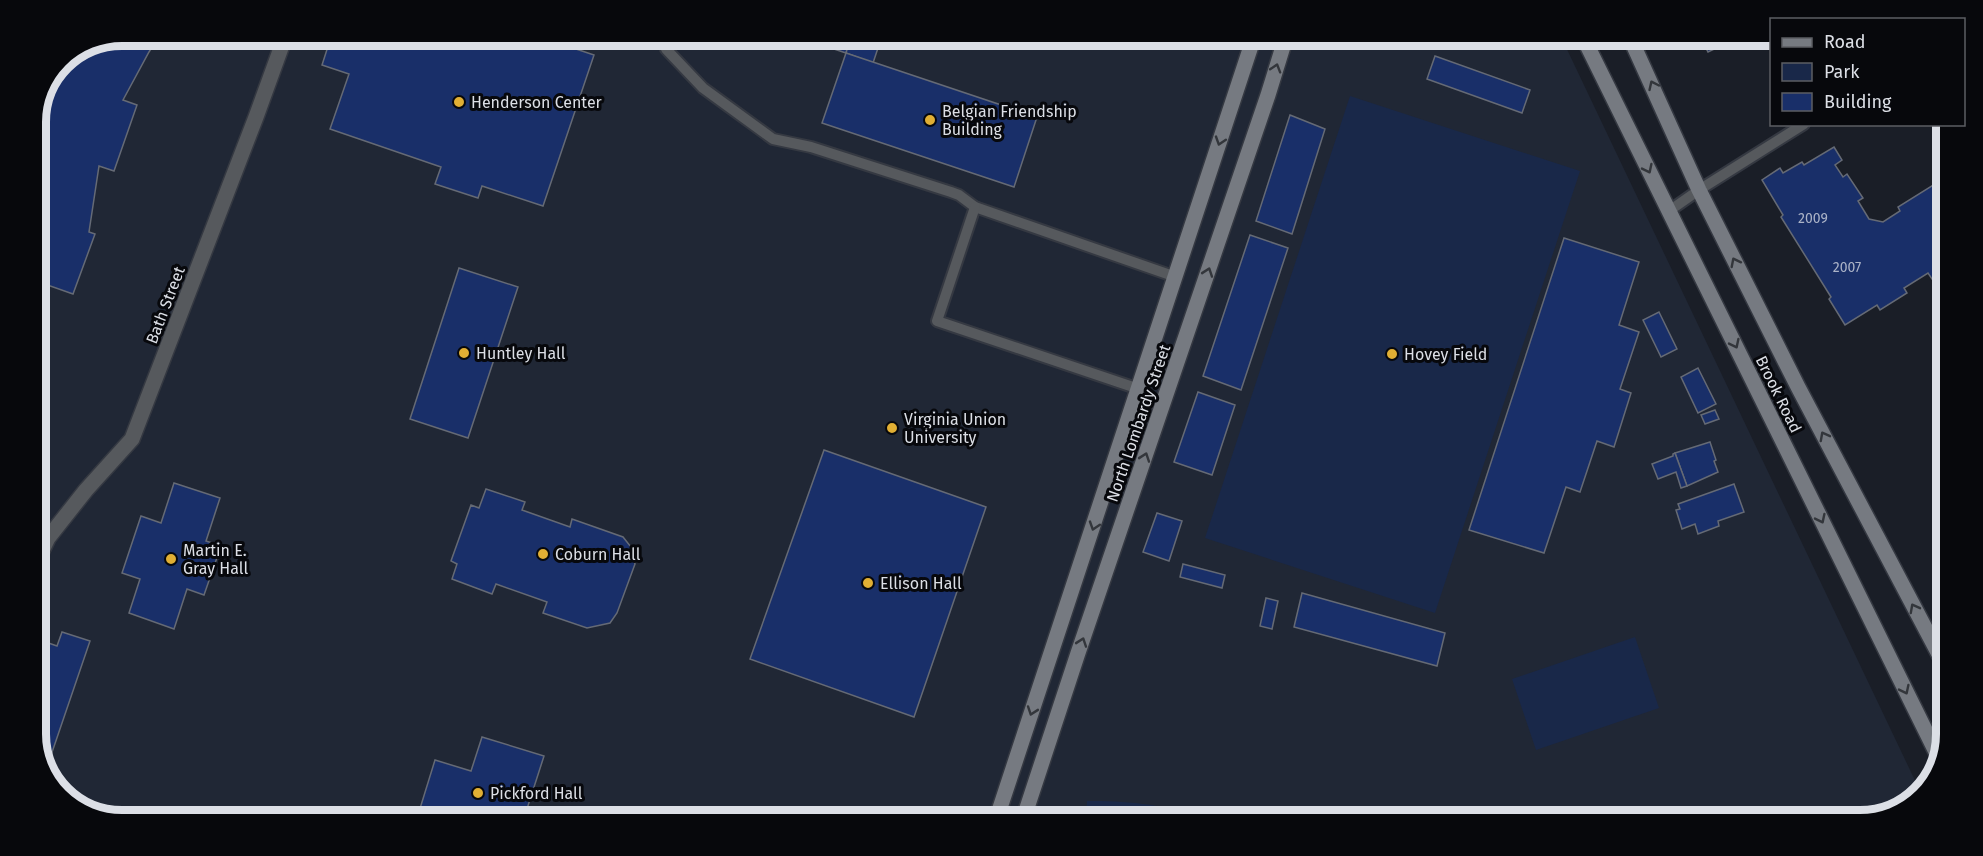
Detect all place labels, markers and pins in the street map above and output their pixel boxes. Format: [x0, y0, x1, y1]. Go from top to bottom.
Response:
place label: Henderson Center [471, 93, 603, 112]
marker: Henderson Center [452, 95, 466, 109]
place label: Belgian Friendship Building [942, 102, 1077, 139]
marker: Belgian Friendship Building [923, 113, 937, 127]
place label: Huntley Hall [476, 344, 566, 363]
place label: Hovey Field [1404, 345, 1487, 364]
marker: Huntley Hall [457, 346, 471, 360]
marker: Hovey Field [1385, 347, 1399, 361]
place label: Virginia Union University [904, 410, 1006, 447]
marker: Virginia Union University [885, 421, 899, 435]
place label: Martin E. Gray Hall [183, 541, 248, 578]
place label: Coburn Hall [555, 545, 641, 564]
marker: Coburn Hall [536, 547, 550, 561]
marker: Martin E. Gray Hall [164, 552, 178, 566]
place label: Ellison Hall [880, 574, 962, 593]
marker: Ellison Hall [861, 576, 875, 590]
place label: Pickford Hall [490, 784, 583, 803]
marker: Pickford Hall [471, 786, 485, 800]

